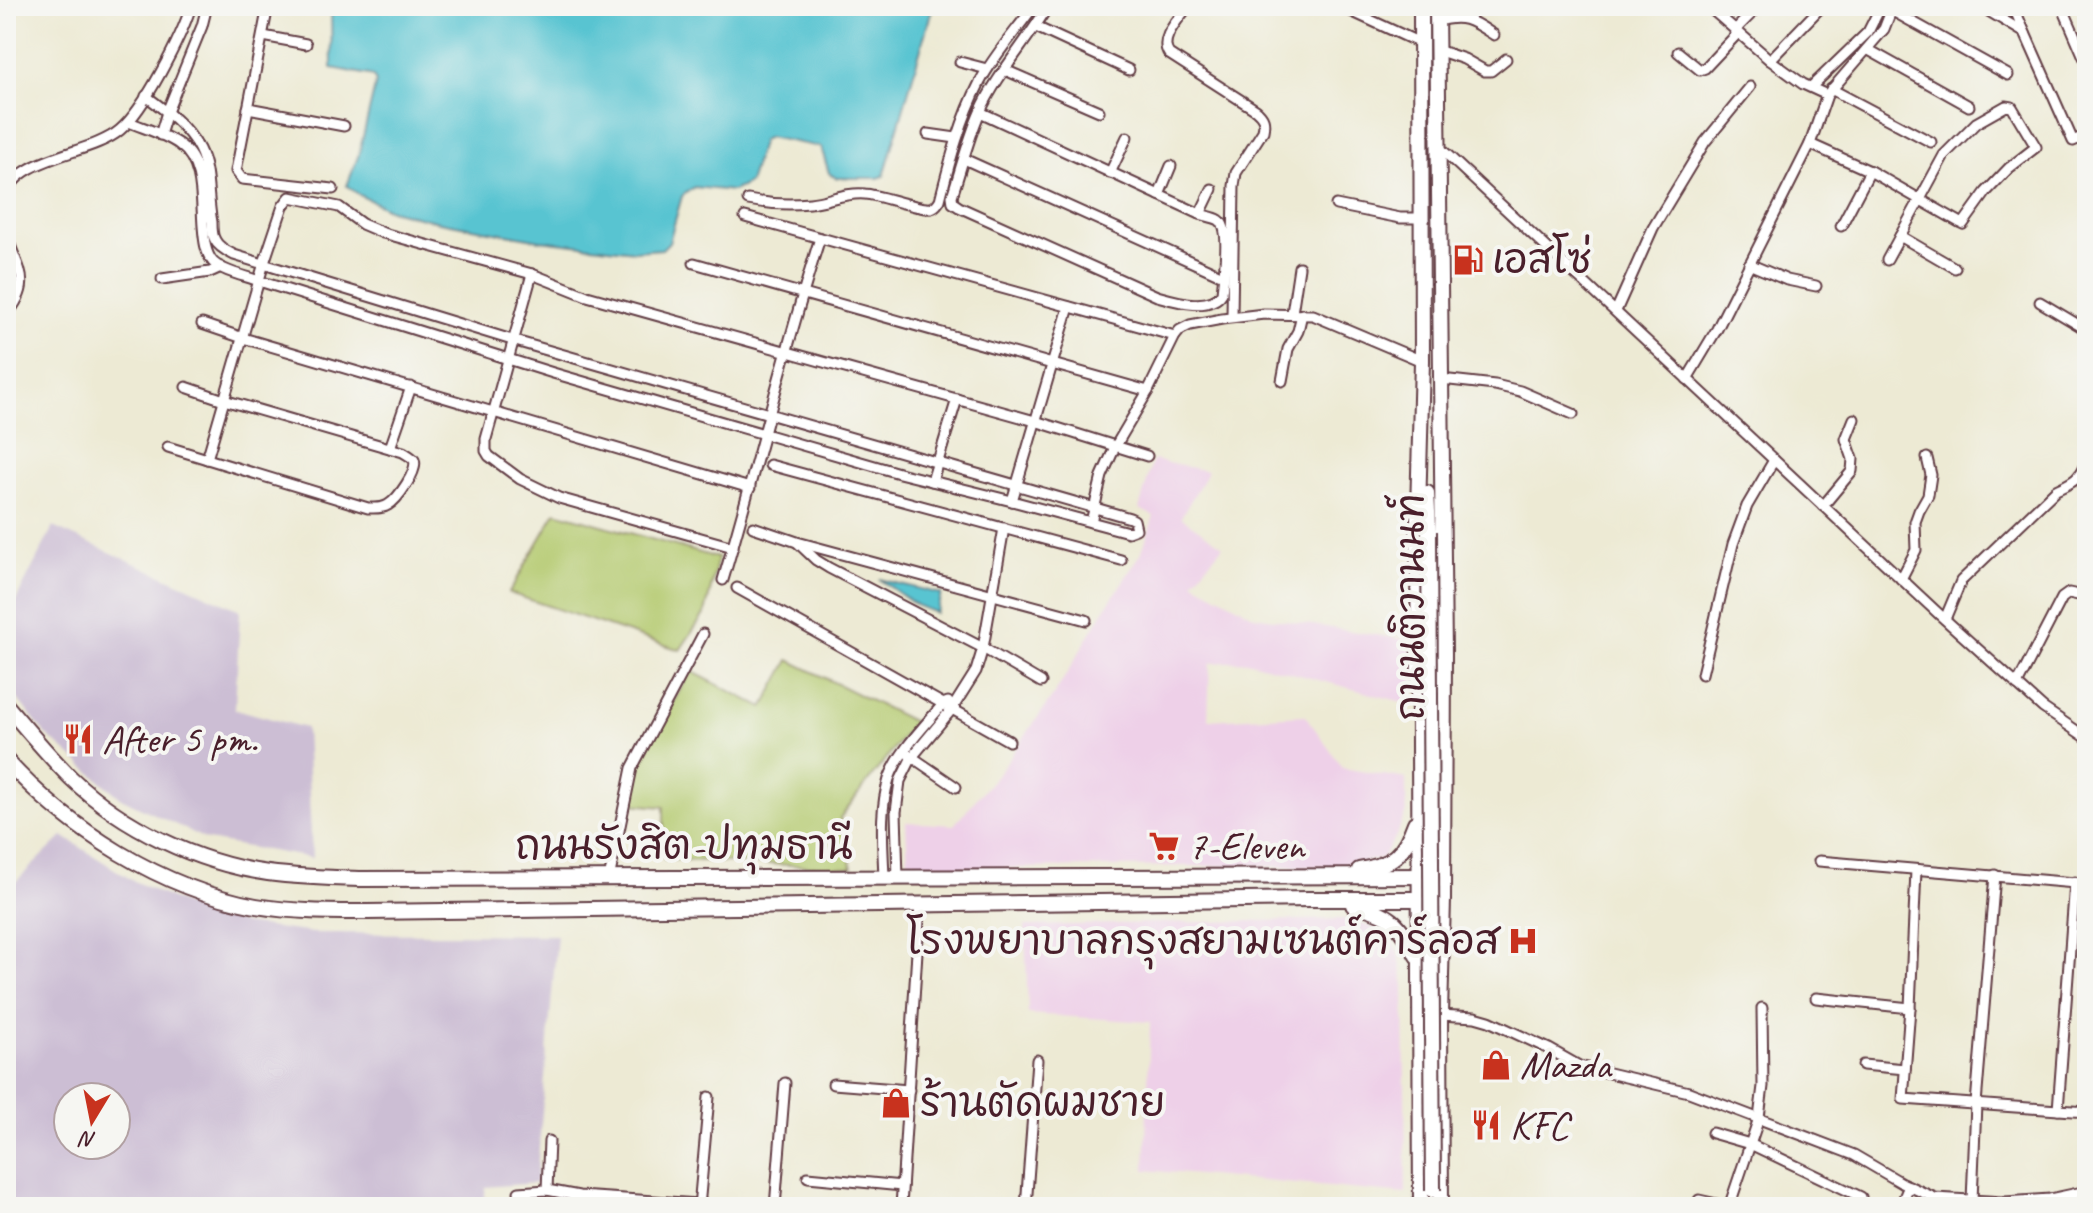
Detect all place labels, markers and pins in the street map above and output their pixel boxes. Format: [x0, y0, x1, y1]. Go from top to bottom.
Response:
place label: เอสโซ่ [1492, 232, 1591, 285]
fuel station icon: เอสโซ่ [1451, 243, 1485, 277]
place label: After 5 pm. [102, 714, 258, 764]
restaurant icon: After 5 pm. [61, 722, 95, 756]
place label: 7-Eleven [1188, 821, 1306, 871]
supermarket icon: 7-Eleven [1147, 829, 1181, 863]
place label: โรงพยาบาลกรุงสยามเซนต์คาร์ลอส [906, 913, 1502, 970]
hospital icon: โรงพยาบาลกรุงสยามเซนต์คาร์ลอส [1506, 924, 1540, 958]
place label: Mazda [1520, 1040, 1614, 1090]
shop icon: Mazda [1479, 1048, 1513, 1082]
place label: ร้านตัดผมชาย [920, 1077, 1165, 1128]
shop icon: ร้านตัดผมชาย [879, 1086, 913, 1120]
place label: KFC [1510, 1100, 1573, 1150]
restaurant icon: KFC [1469, 1108, 1503, 1142]

